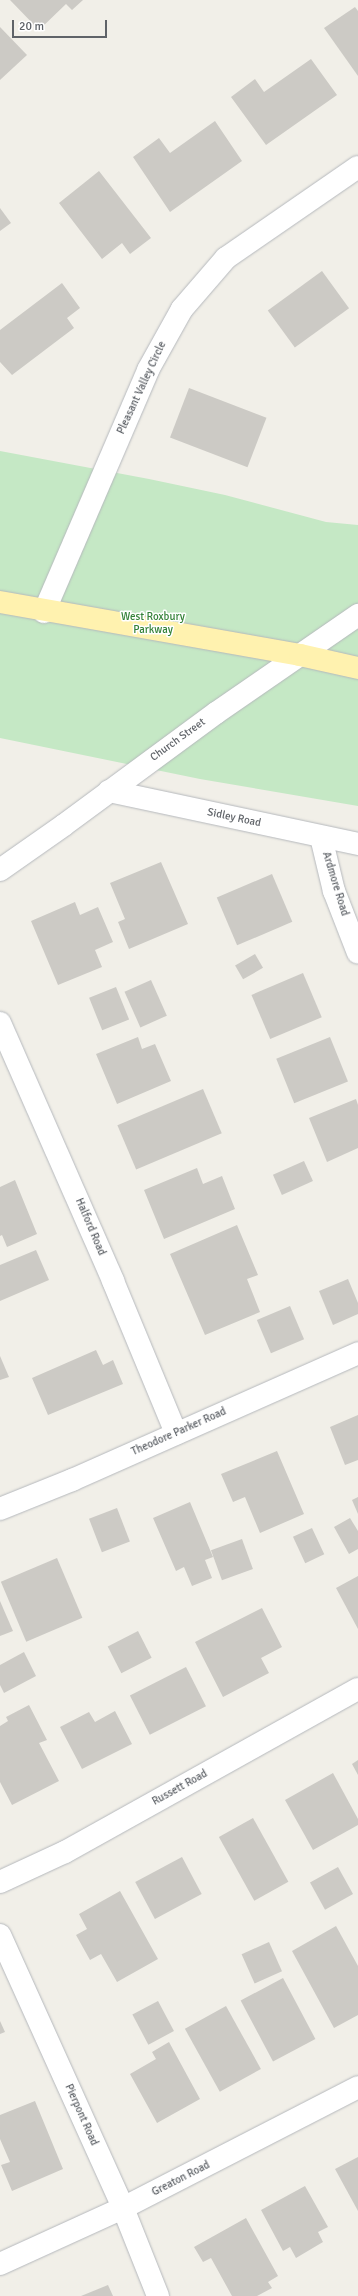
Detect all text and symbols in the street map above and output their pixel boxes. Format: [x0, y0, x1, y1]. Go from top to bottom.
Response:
scale bar [14, 12, 109, 38]
text: 20 m [19, 19, 44, 34]
street label: Pleasant Valley Circle [115, 339, 169, 437]
park label: West Roxbury Parkway [121, 611, 185, 637]
street label: Church Street [148, 716, 208, 764]
street label: Sidley Road [206, 806, 262, 830]
street label: Ardmore Road [319, 850, 351, 918]
street label: Halford Road [72, 1196, 108, 1258]
street label: Theodore Parker Road [130, 1405, 228, 1459]
street label: Russett Road [150, 1767, 210, 1809]
street label: Pierpont Road [62, 2082, 100, 2148]
street label: Greaton Road [150, 2159, 212, 2199]

